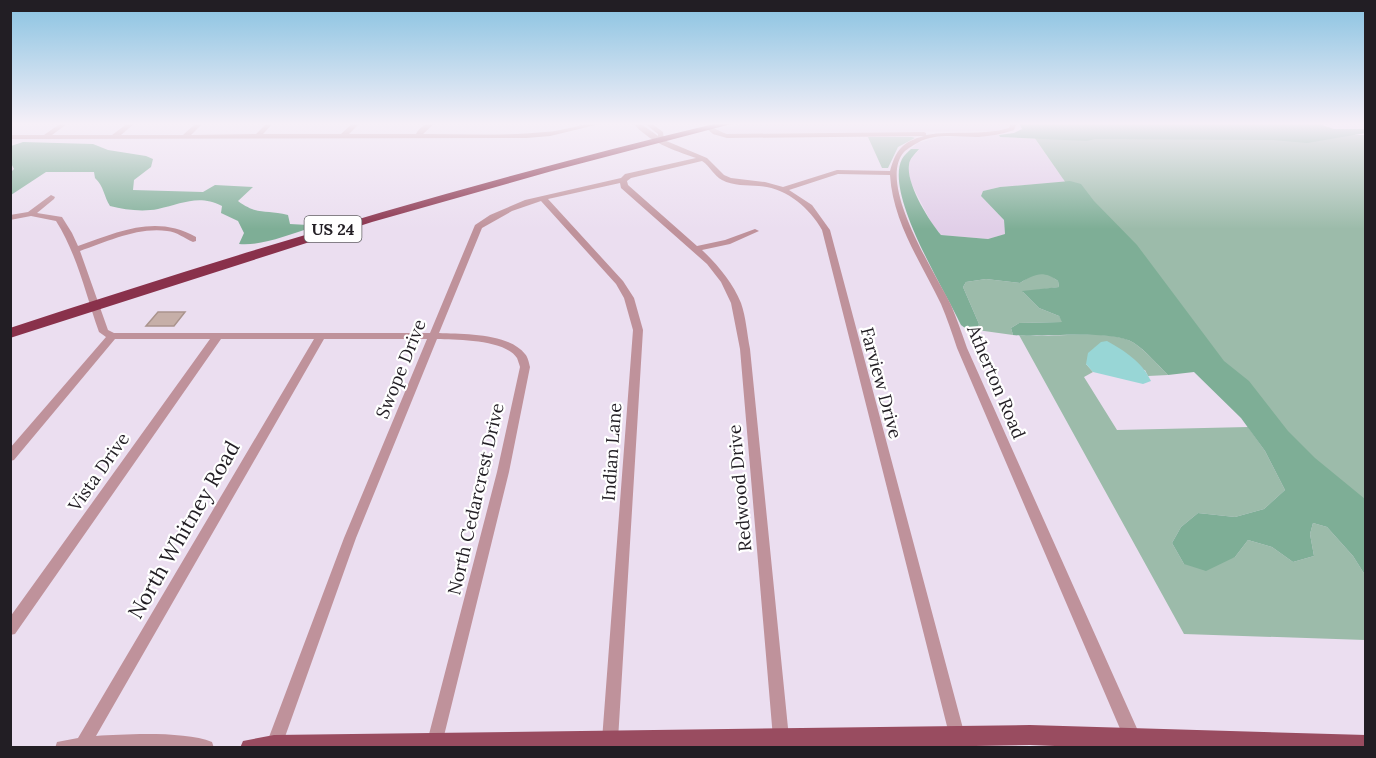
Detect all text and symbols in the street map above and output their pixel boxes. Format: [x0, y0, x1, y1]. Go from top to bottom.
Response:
road number: US 24 [304, 216, 362, 242]
street label: Swope Drive [370, 316, 431, 422]
street label: Atherton Road [962, 320, 1031, 442]
street label: Farview Drive [856, 325, 907, 441]
street label: North Cedarcrest Drive [442, 400, 509, 597]
street label: Indian Lane [597, 402, 626, 502]
street label: Redwood Drive [722, 423, 757, 552]
street label: Vista Drive [63, 428, 134, 516]
street label: North Whitney Road [122, 436, 246, 624]

